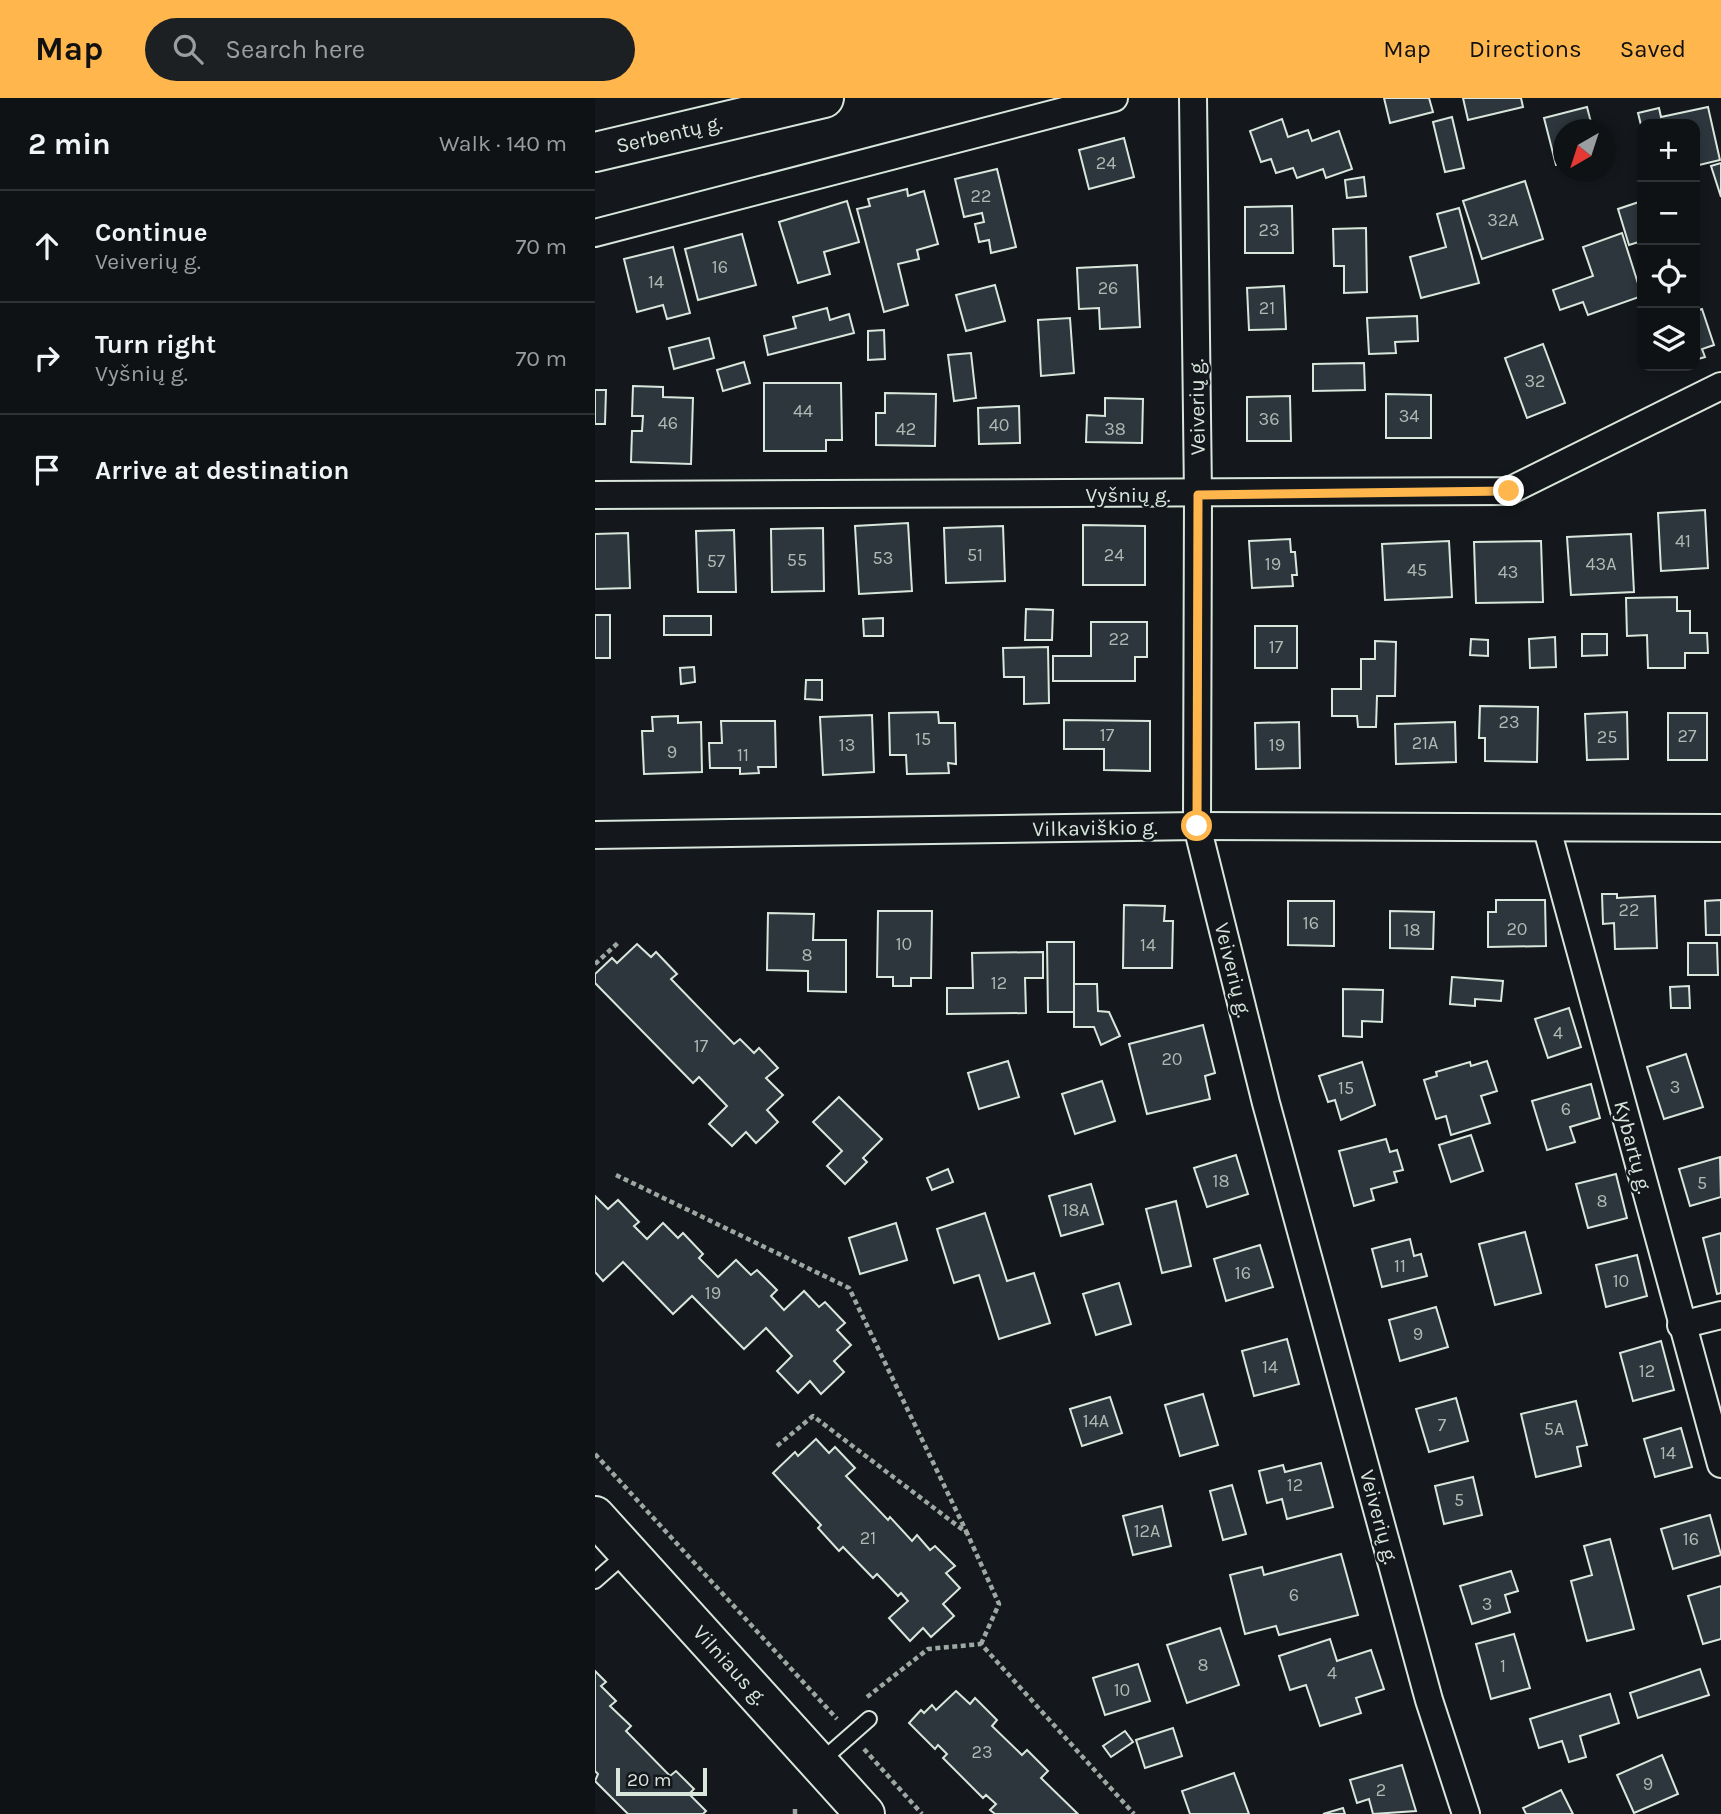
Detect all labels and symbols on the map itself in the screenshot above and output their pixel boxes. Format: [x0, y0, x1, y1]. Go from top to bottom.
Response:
street label: Serbentų g. [614, 110, 725, 158]
north arrow [1553, 119, 1616, 182]
house number: 24 [1096, 152, 1116, 174]
house number: 22 [971, 185, 991, 207]
house number: 32A [1487, 209, 1519, 231]
house number: 23 [1258, 219, 1280, 241]
house number: 16 [712, 256, 728, 278]
house number: 14 [648, 271, 664, 293]
house number: 26 [1098, 277, 1118, 299]
house number: 21 [1259, 297, 1275, 319]
street label: Veiverių g. [1184, 358, 1210, 456]
house number: 32 [1524, 370, 1546, 392]
house number: 44 [793, 400, 813, 422]
house number: 34 [1399, 405, 1419, 427]
house number: 36 [1259, 408, 1279, 430]
house number: 46 [658, 412, 678, 434]
house number: 40 [989, 414, 1009, 436]
house number: 42 [896, 418, 916, 440]
house number: 38 [1104, 418, 1126, 440]
route end [1493, 475, 1524, 506]
street label: Vyšnių g. [1086, 483, 1171, 507]
house number: 41 [1675, 530, 1691, 552]
house number: 51 [967, 544, 983, 566]
house number: 24 [1104, 544, 1124, 566]
house number: 53 [873, 547, 893, 569]
house number: 55 [787, 549, 807, 571]
house number: 57 [707, 550, 726, 572]
house number: 19 [1265, 553, 1281, 575]
house number: 43A [1585, 553, 1617, 575]
house number: 45 [1407, 559, 1427, 581]
house number: 43 [1498, 561, 1518, 583]
house number: 22 [1109, 628, 1129, 650]
house number: 17 [1269, 636, 1284, 658]
house number: 23 [1498, 711, 1520, 733]
house number: 17 [1100, 724, 1115, 746]
house number: 27 [1678, 725, 1697, 747]
house number: 25 [1597, 726, 1617, 748]
house number: 15 [915, 728, 931, 750]
house number: 21A [1412, 732, 1438, 754]
house number: 13 [839, 734, 855, 756]
house number: 19 [1269, 734, 1285, 756]
house number: 9 [667, 741, 677, 763]
house number: 11 [737, 744, 749, 766]
route start [1181, 810, 1212, 841]
street label: Vilkaviškio g. [1032, 815, 1158, 841]
house number: 22 [1619, 899, 1639, 921]
house number: 16 [1303, 912, 1319, 934]
house number: 20 [1506, 918, 1528, 940]
house number: 18 [1403, 919, 1421, 941]
street label: Veiverių g. [1210, 920, 1256, 1020]
house number: 10 [896, 933, 912, 955]
house number: 14 [1140, 934, 1156, 956]
house number: 8 [801, 944, 813, 966]
house number: 12 [991, 972, 1007, 994]
house number: 4 [1553, 1022, 1563, 1044]
house number: 17 [694, 1035, 709, 1057]
house number: 20 [1161, 1048, 1183, 1070]
house number: 3 [1670, 1076, 1680, 1098]
house number: 15 [1338, 1077, 1354, 1099]
house number: 6 [1561, 1098, 1571, 1120]
street label: Kybartų g. [1609, 1098, 1657, 1196]
house number: 18 [1212, 1170, 1230, 1192]
house number: 5 [1697, 1172, 1707, 1194]
house number: 8 [1596, 1190, 1608, 1212]
house number: 18A [1062, 1199, 1090, 1221]
house number: 11 [1394, 1255, 1406, 1277]
house number: 16 [1235, 1262, 1251, 1284]
house number: 10 [1613, 1270, 1629, 1292]
house number: 19 [705, 1282, 721, 1304]
house number: 9 [1413, 1323, 1423, 1345]
house number: 14 [1262, 1356, 1278, 1378]
house number: 12 [1639, 1360, 1655, 1382]
house number: 14A [1083, 1410, 1109, 1432]
house number: 7 [1438, 1414, 1447, 1436]
house number: 5A [1544, 1418, 1564, 1440]
house number: 14 [1660, 1442, 1676, 1464]
street label: Veiverių g. [1355, 1467, 1403, 1567]
house number: 12 [1287, 1474, 1303, 1496]
house number: 5 [1454, 1489, 1464, 1511]
house number: 12A [1134, 1520, 1160, 1542]
house number: 21 [860, 1527, 876, 1549]
house number: 16 [1683, 1528, 1699, 1550]
house number: 6 [1289, 1584, 1299, 1606]
house number: 3 [1482, 1593, 1492, 1615]
street label: Vilniaus g. [688, 1620, 772, 1710]
house number: 8 [1197, 1654, 1209, 1676]
house number: 1 [1500, 1655, 1506, 1677]
house number: 4 [1327, 1662, 1337, 1684]
house number: 10 [1114, 1679, 1130, 1701]
house number: 23 [971, 1741, 993, 1763]
scale bar [616, 1765, 707, 1797]
house number: 9 [1643, 1773, 1653, 1795]
house number: 2 [1376, 1779, 1386, 1801]

